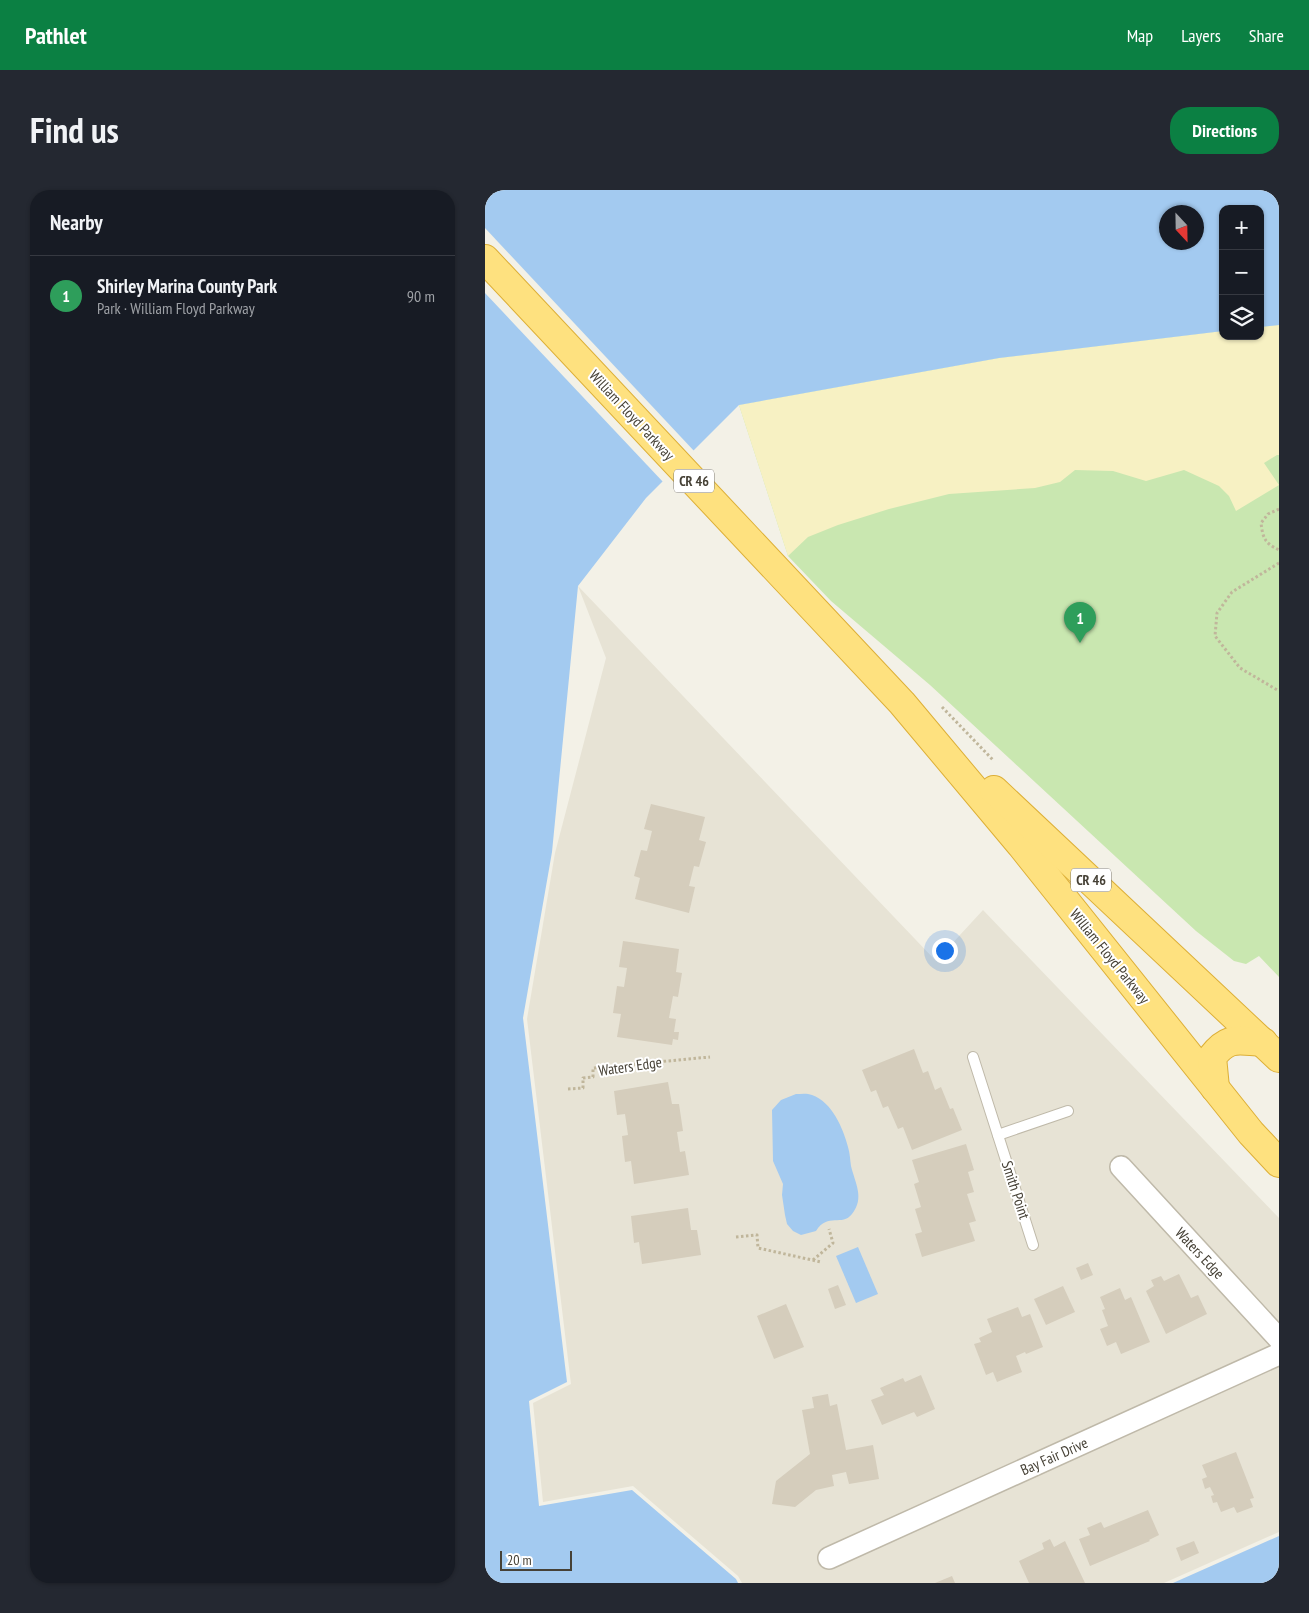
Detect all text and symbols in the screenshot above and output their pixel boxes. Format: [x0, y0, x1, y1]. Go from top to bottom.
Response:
text: Pathlet [25, 20, 87, 51]
text: Map [1127, 24, 1153, 47]
text: Layers [1181, 24, 1221, 47]
text: Share [1249, 24, 1284, 47]
text: Find us [30, 107, 119, 153]
button: Directions [1170, 107, 1279, 154]
north arrow [1159, 205, 1204, 250]
map controls [1219, 205, 1264, 340]
button: + [1219, 205, 1264, 250]
text: Nearby [50, 209, 103, 236]
button: − [1219, 250, 1264, 295]
text: Shirley Marina County Park [97, 274, 277, 298]
text: 1 [62, 286, 70, 306]
text: 90 m [407, 286, 435, 306]
button: layers [1219, 295, 1264, 340]
text: Park · William Floyd Parkway [97, 298, 255, 318]
street label: William Floyd Parkway [585, 366, 679, 464]
road number: CR 46 [674, 470, 714, 492]
pin: 1 [1064, 602, 1096, 643]
road number: CR 46 [1071, 868, 1111, 892]
street label: William Floyd Parkway [1066, 905, 1154, 1008]
your location [932, 938, 958, 964]
street label: Waters Edge [597, 1052, 663, 1080]
street label: Smith Point [998, 1158, 1034, 1222]
street label: Waters Edge [1171, 1223, 1229, 1283]
street label: Bay Fair Drive [1017, 1433, 1091, 1479]
scale bar [500, 1548, 573, 1571]
text: 20 m [507, 1551, 532, 1569]

